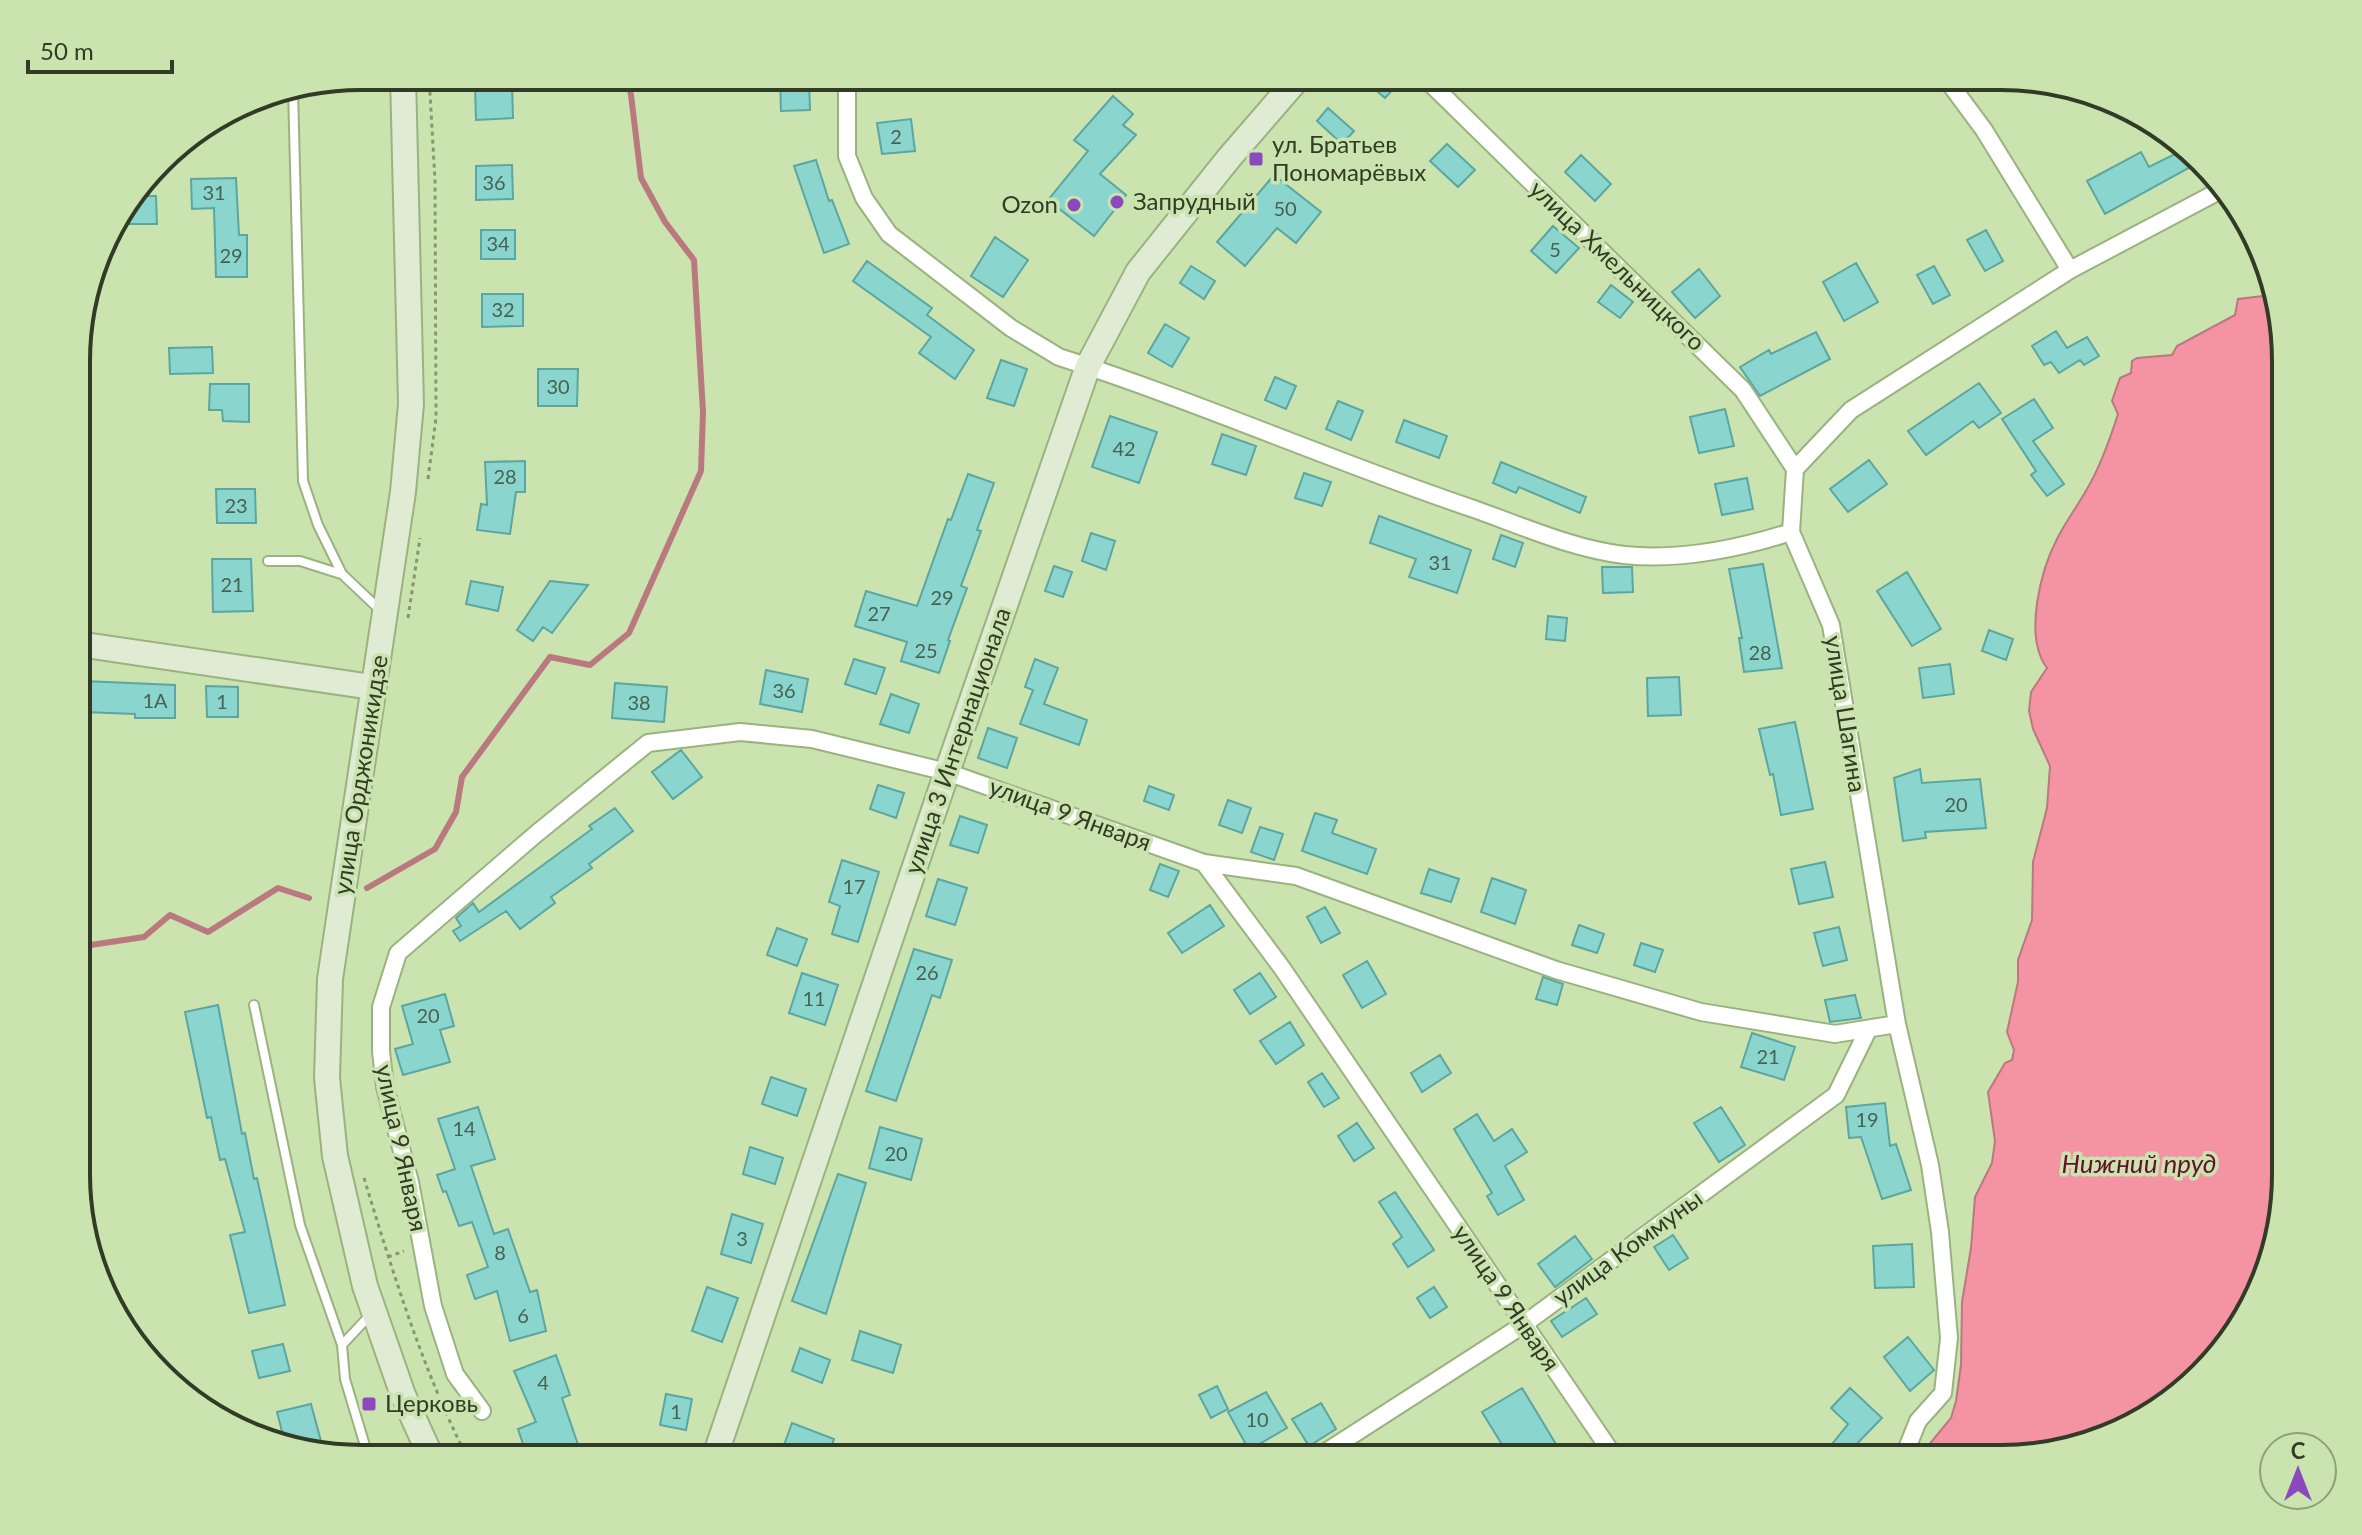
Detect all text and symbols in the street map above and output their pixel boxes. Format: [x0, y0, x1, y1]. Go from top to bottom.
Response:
scale bar [28, 24, 172, 74]
text: 50 m [40, 36, 94, 65]
house number: 2 [890, 124, 902, 148]
place label: ул. Братьев Пономарёвых [1272, 129, 1426, 186]
marker: ул. Братьев Пономарёвых [1247, 150, 1265, 168]
house number: 36 [482, 170, 506, 194]
street label: улица Хмельницкого [1524, 174, 1712, 356]
house number: 31 [202, 180, 226, 204]
place label: Запрудный [1133, 186, 1256, 215]
place label: Ozon [1001, 189, 1058, 218]
marker: Запрудный [1108, 193, 1126, 211]
marker: Ozon [1065, 196, 1083, 214]
house number: 50 [1273, 196, 1297, 220]
house number: 34 [486, 231, 510, 255]
house number: 5 [1549, 237, 1561, 261]
house number: 29 [219, 243, 243, 267]
house number: 32 [491, 297, 515, 321]
house number: 30 [546, 374, 570, 398]
house number: 42 [1112, 436, 1136, 460]
house number: 28 [493, 464, 517, 488]
house number: 23 [224, 493, 248, 517]
house number: 31 [1428, 550, 1452, 574]
house number: 21 [220, 572, 244, 596]
house number: 29 [930, 585, 954, 609]
house number: 27 [867, 601, 891, 625]
street label: улица 3 Интернационала [897, 603, 1016, 878]
street label: улица Шагина [1820, 633, 1873, 794]
house number: 25 [914, 638, 938, 662]
house number: 28 [1748, 640, 1772, 664]
street label: улица Орджоникидзе [326, 653, 393, 897]
house number: 36 [772, 678, 796, 702]
house number: 1А [142, 688, 168, 712]
house number: 1 [216, 689, 228, 713]
house number: 38 [627, 690, 651, 714]
street label: улица 9 Января [986, 771, 1155, 856]
house number: 20 [1944, 792, 1968, 816]
house number: 17 [842, 874, 866, 898]
house number: 26 [915, 960, 939, 984]
house number: 11 [802, 986, 826, 1010]
house number: 20 [416, 1003, 440, 1027]
house number: 21 [1756, 1044, 1780, 1068]
street label: улица 9 Января [371, 1061, 434, 1234]
house number: 19 [1855, 1107, 1879, 1131]
house number: 14 [452, 1116, 476, 1140]
house number: 20 [884, 1141, 908, 1165]
water label: Нижний пруд [2061, 1147, 2217, 1179]
street label: улица Коммуны [1547, 1183, 1707, 1311]
street label: улица 9 Января [1448, 1219, 1567, 1376]
house number: 3 [736, 1226, 748, 1250]
house number: 8 [494, 1240, 506, 1264]
house number: 6 [517, 1303, 529, 1327]
house number: 4 [537, 1370, 549, 1394]
place label: Церковь [385, 1388, 478, 1417]
marker: Церковь [360, 1395, 378, 1413]
house number: 1 [670, 1399, 682, 1423]
house number: 10 [1245, 1407, 1269, 1431]
north arrow [2258, 1431, 2338, 1511]
text: С [2291, 1437, 2306, 1464]

